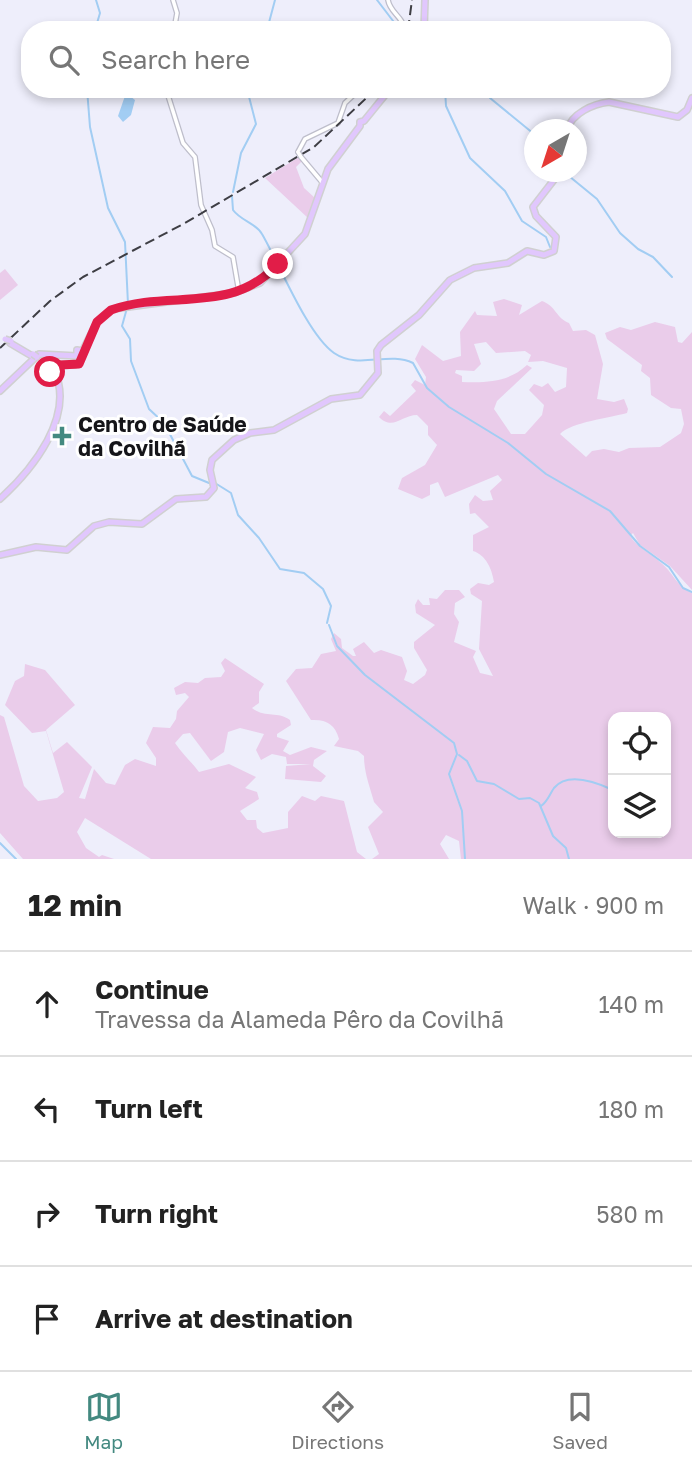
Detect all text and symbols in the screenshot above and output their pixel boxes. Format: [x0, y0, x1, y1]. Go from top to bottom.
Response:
search box [21, 21, 671, 98]
icon: search [45, 41, 83, 79]
text: Search here [101, 44, 250, 75]
north arrow [524, 119, 587, 182]
route end [262, 248, 293, 279]
route start [34, 356, 65, 387]
place label: Centro de Saúde da Covilhã [78, 411, 247, 461]
marker: Centro de Saúde da Covilhã [52, 426, 72, 446]
map controls [608, 712, 671, 838]
button: locate [608, 712, 671, 775]
button: layers [608, 775, 671, 838]
text: 12 min [28, 887, 122, 923]
text: Walk · 900 m [523, 891, 664, 919]
text: Continue [95, 974, 209, 1005]
icon: ahead [28, 985, 66, 1023]
text: 140 m [598, 990, 664, 1018]
text: Travessa da Alameda Pêro da Covilhã [95, 1005, 504, 1033]
icon: left [28, 1090, 66, 1128]
text: Turn left [95, 1093, 203, 1124]
text: 180 m [598, 1095, 664, 1123]
icon: right [28, 1195, 66, 1233]
text: Turn right [95, 1198, 218, 1229]
text: 580 m [596, 1200, 664, 1228]
icon: arrive [28, 1300, 66, 1338]
text: Arrive at destination [95, 1303, 353, 1334]
tab: Map [84, 1388, 123, 1453]
tab: Directions [291, 1388, 384, 1453]
tab: Saved [552, 1388, 608, 1453]

